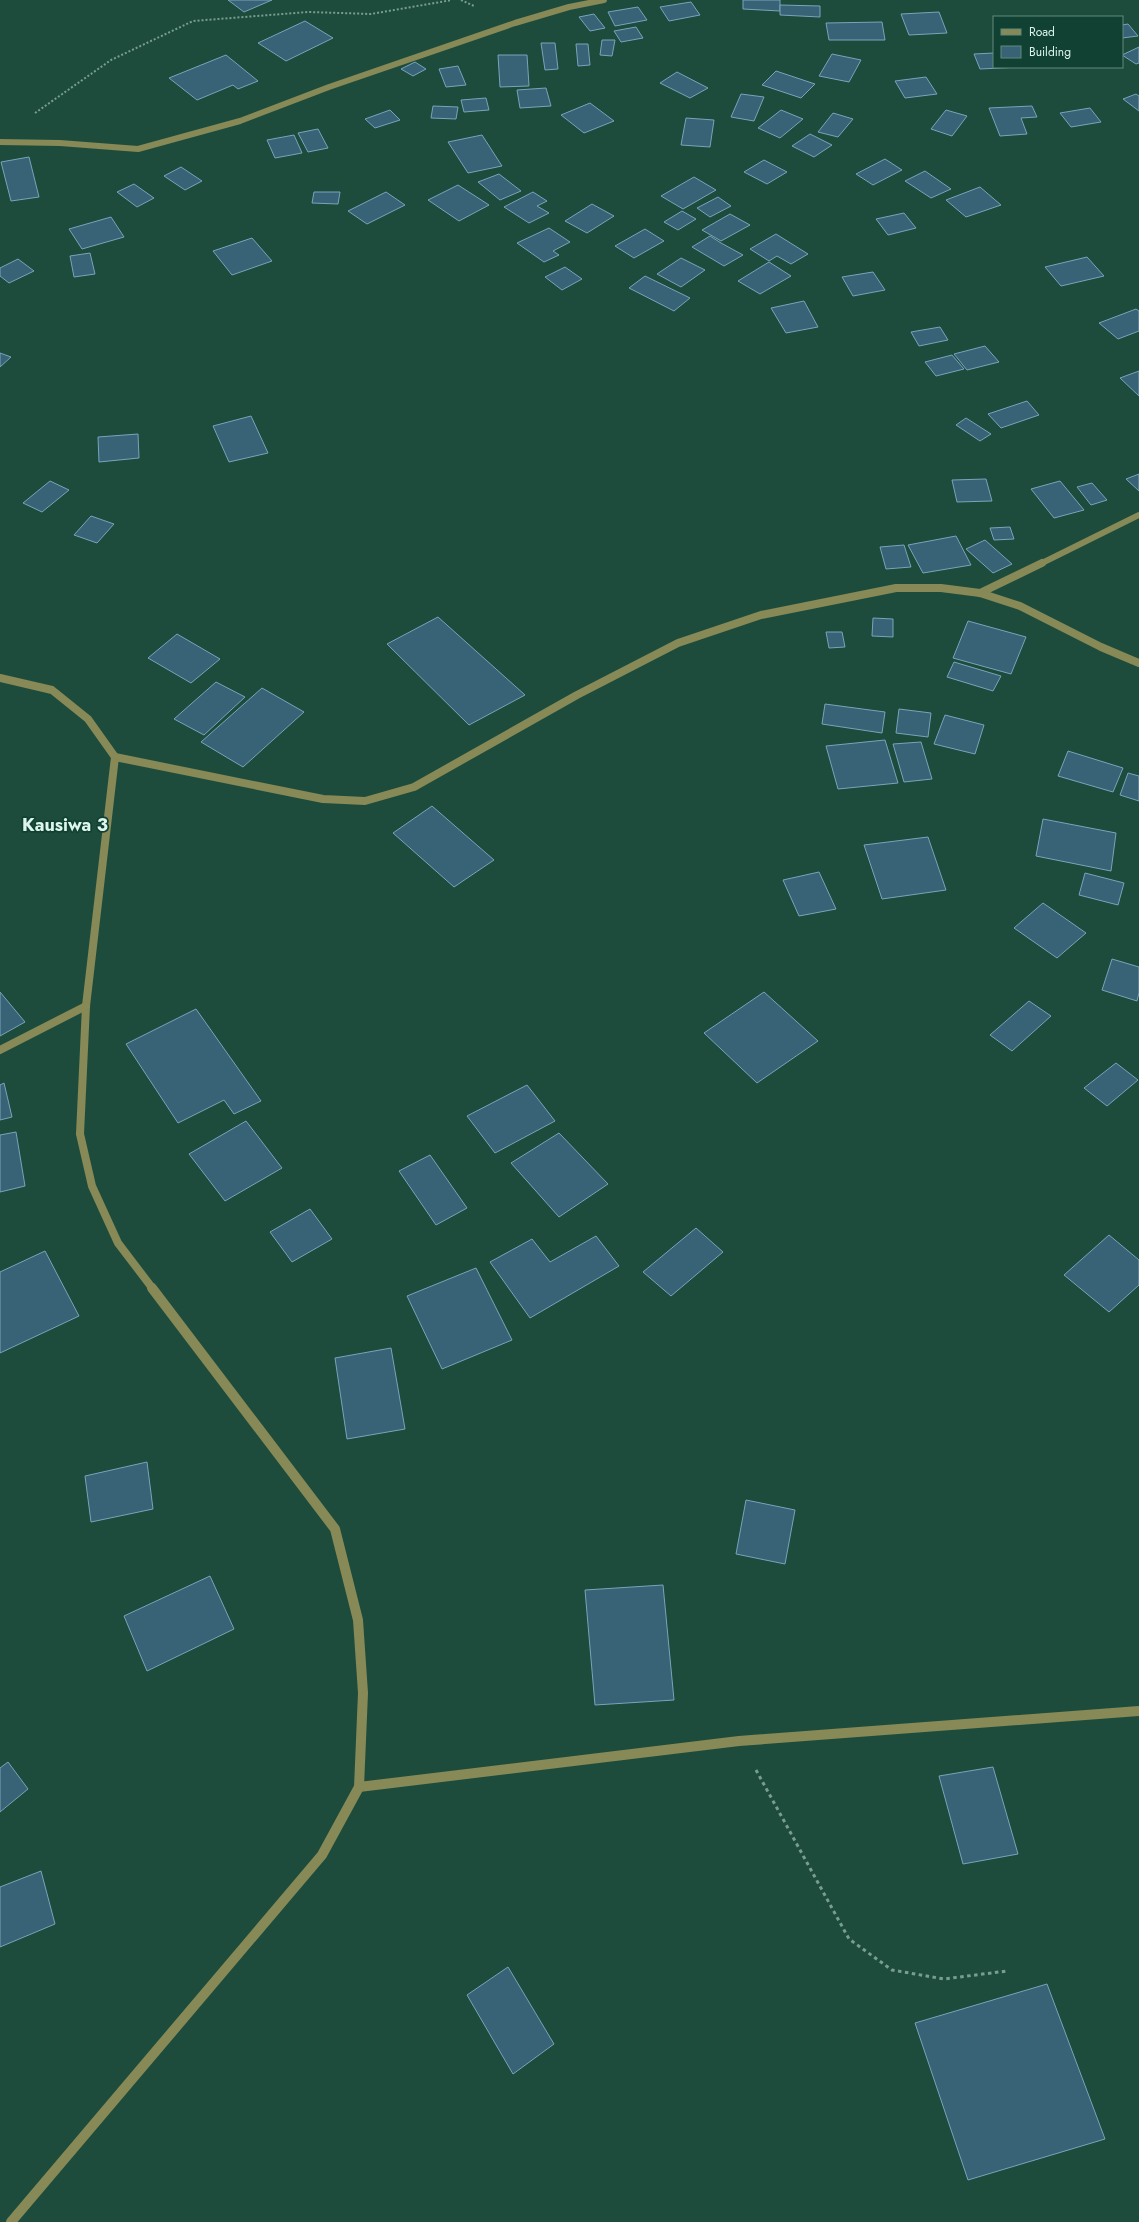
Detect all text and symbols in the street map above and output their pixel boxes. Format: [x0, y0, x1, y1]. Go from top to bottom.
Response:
legend [993, 16, 1123, 68]
text: Road [1029, 23, 1055, 41]
text: Building [1029, 43, 1071, 61]
district label: Kausiwa 3 [22, 812, 108, 838]

